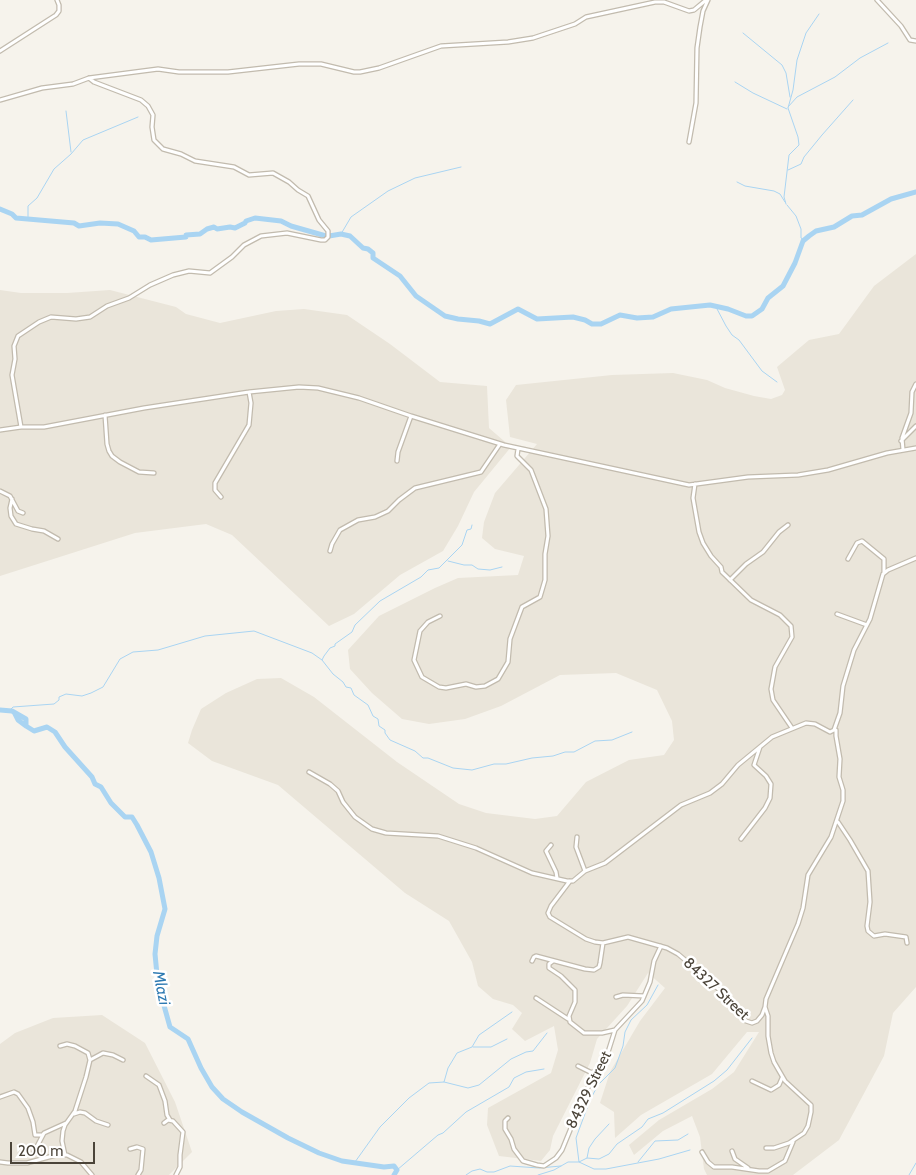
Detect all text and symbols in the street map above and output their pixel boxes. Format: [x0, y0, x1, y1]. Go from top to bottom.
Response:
street label: 84327 Street [679, 954, 753, 1024]
water label: Mlazi [148, 969, 174, 1007]
street label: 84329 Street [562, 1048, 616, 1132]
scale bar [12, 1132, 98, 1164]
text: 200 m [18, 1142, 63, 1160]

